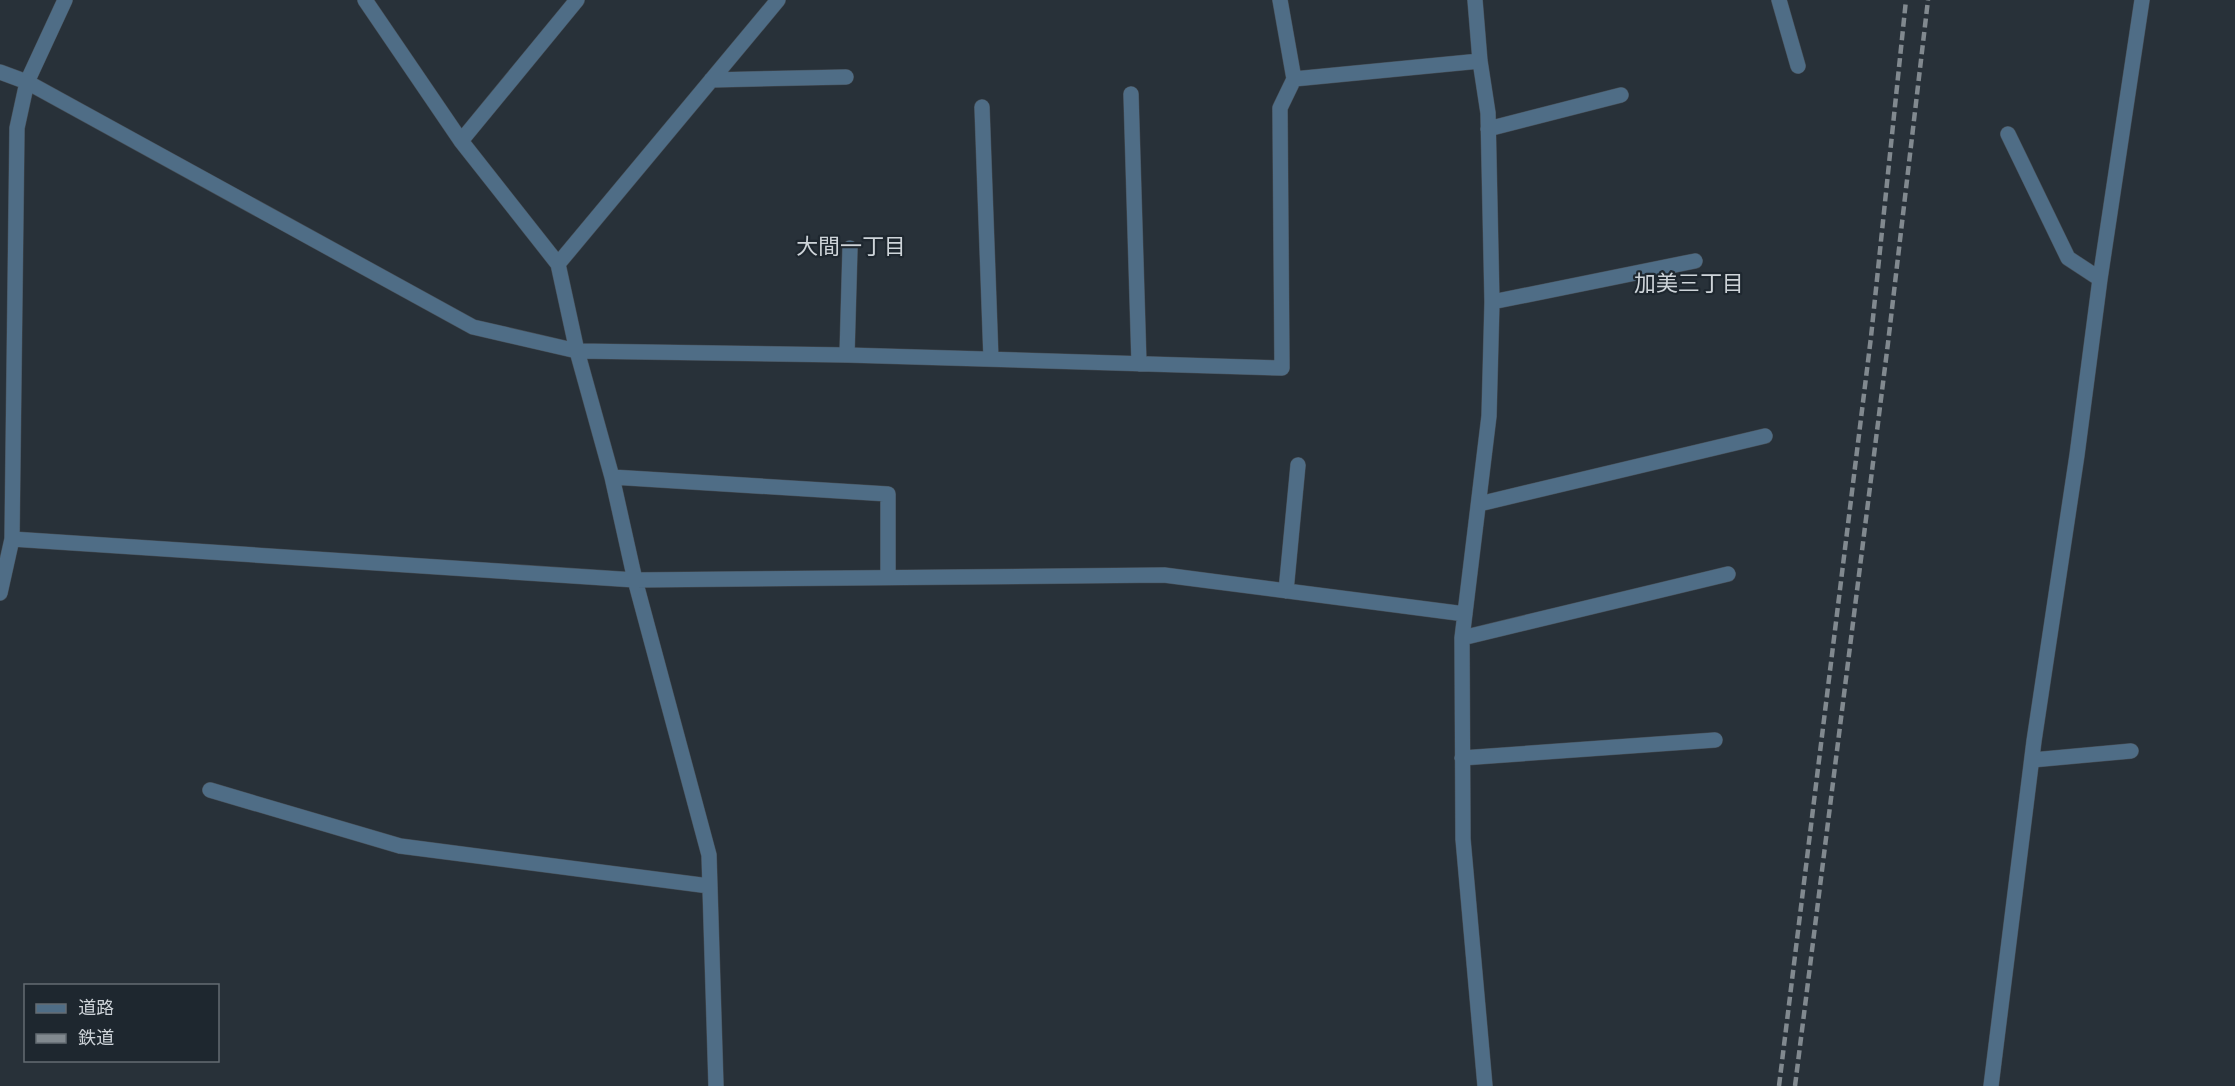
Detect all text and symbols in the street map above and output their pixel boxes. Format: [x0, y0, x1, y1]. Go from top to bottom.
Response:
district label: 大間一丁目 [796, 233, 906, 260]
district label: 加美三丁目 [1634, 270, 1744, 297]
legend [24, 984, 219, 1062]
text: 道路 [78, 997, 114, 1019]
text: 鉄道 [78, 1027, 114, 1049]

